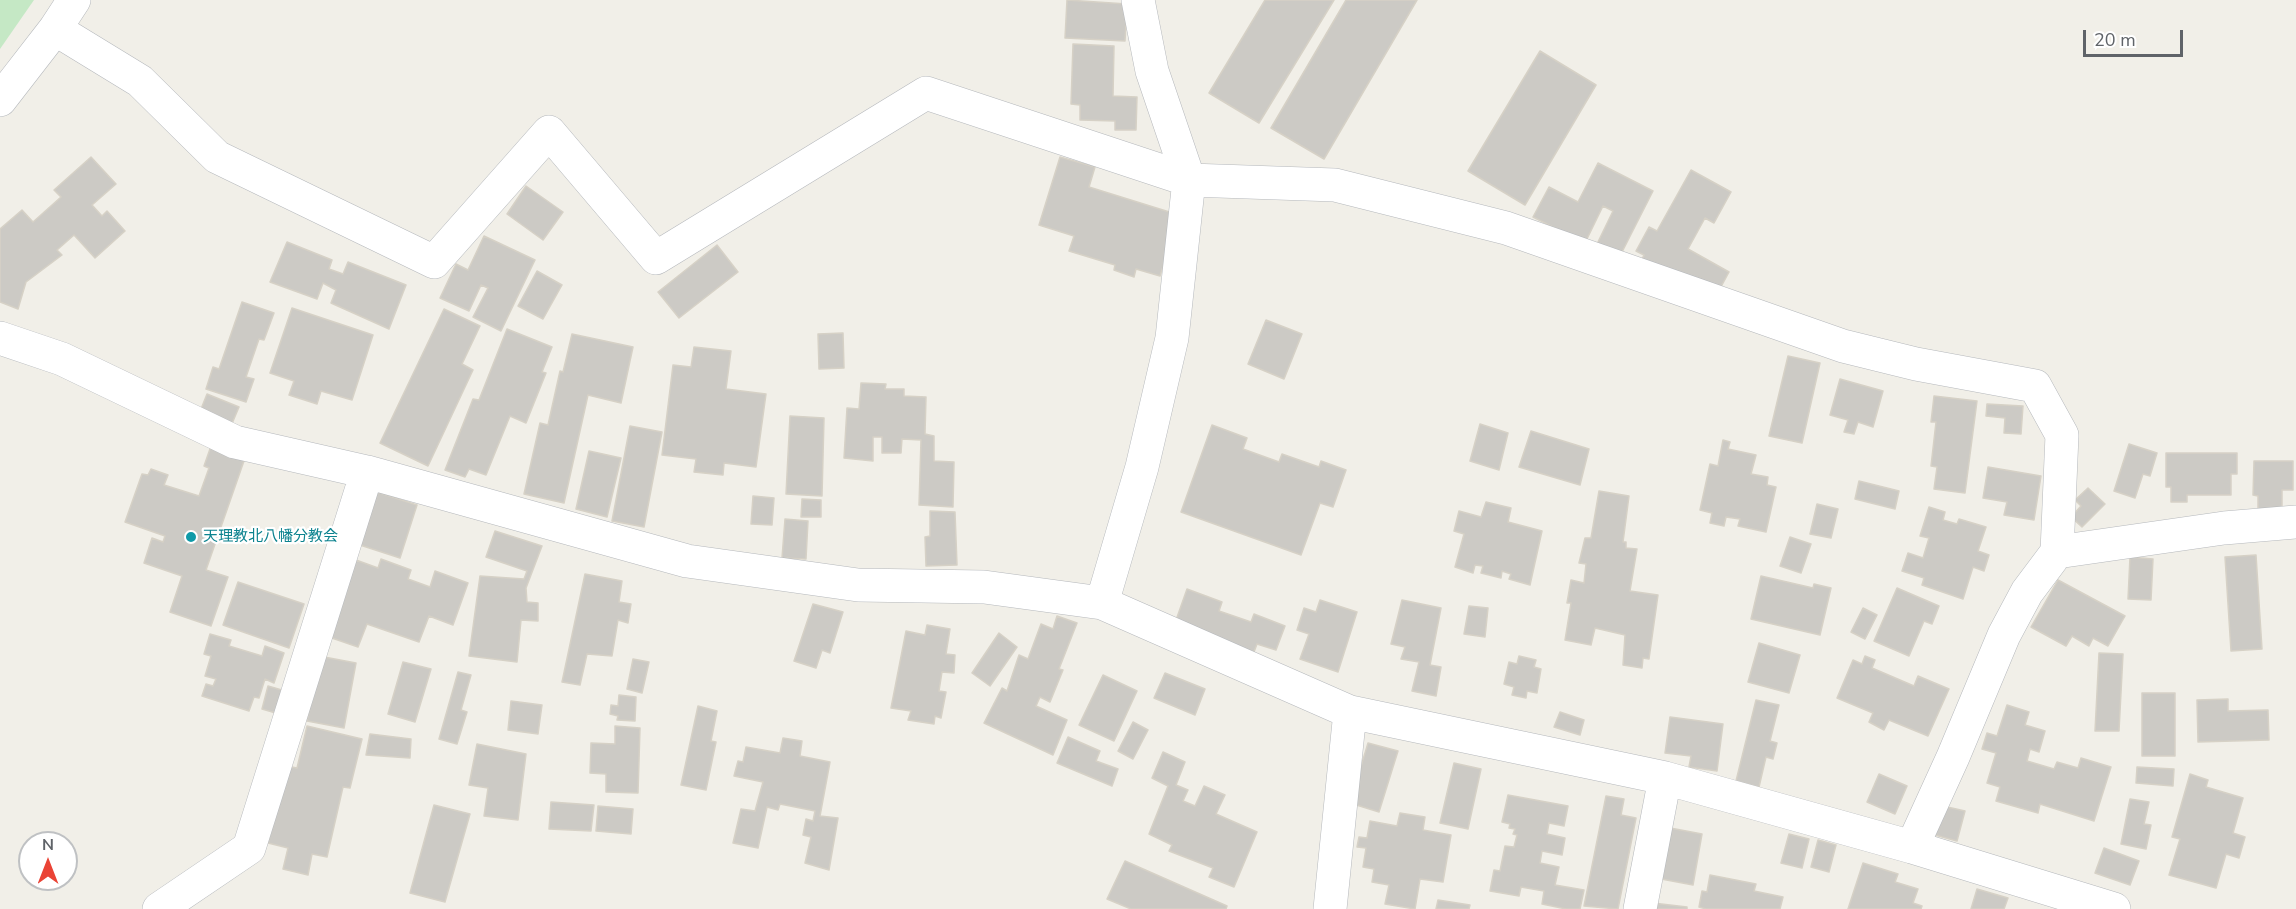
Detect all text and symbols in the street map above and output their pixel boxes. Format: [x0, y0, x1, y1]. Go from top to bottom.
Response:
scale bar [2086, 18, 2186, 56]
text: 20 m [2094, 28, 2136, 52]
place label: 天理教北八幡分教会 [203, 528, 338, 546]
marker: 天理教北八幡分教会 [184, 530, 198, 544]
north arrow [18, 831, 78, 891]
text: N [42, 834, 54, 856]

